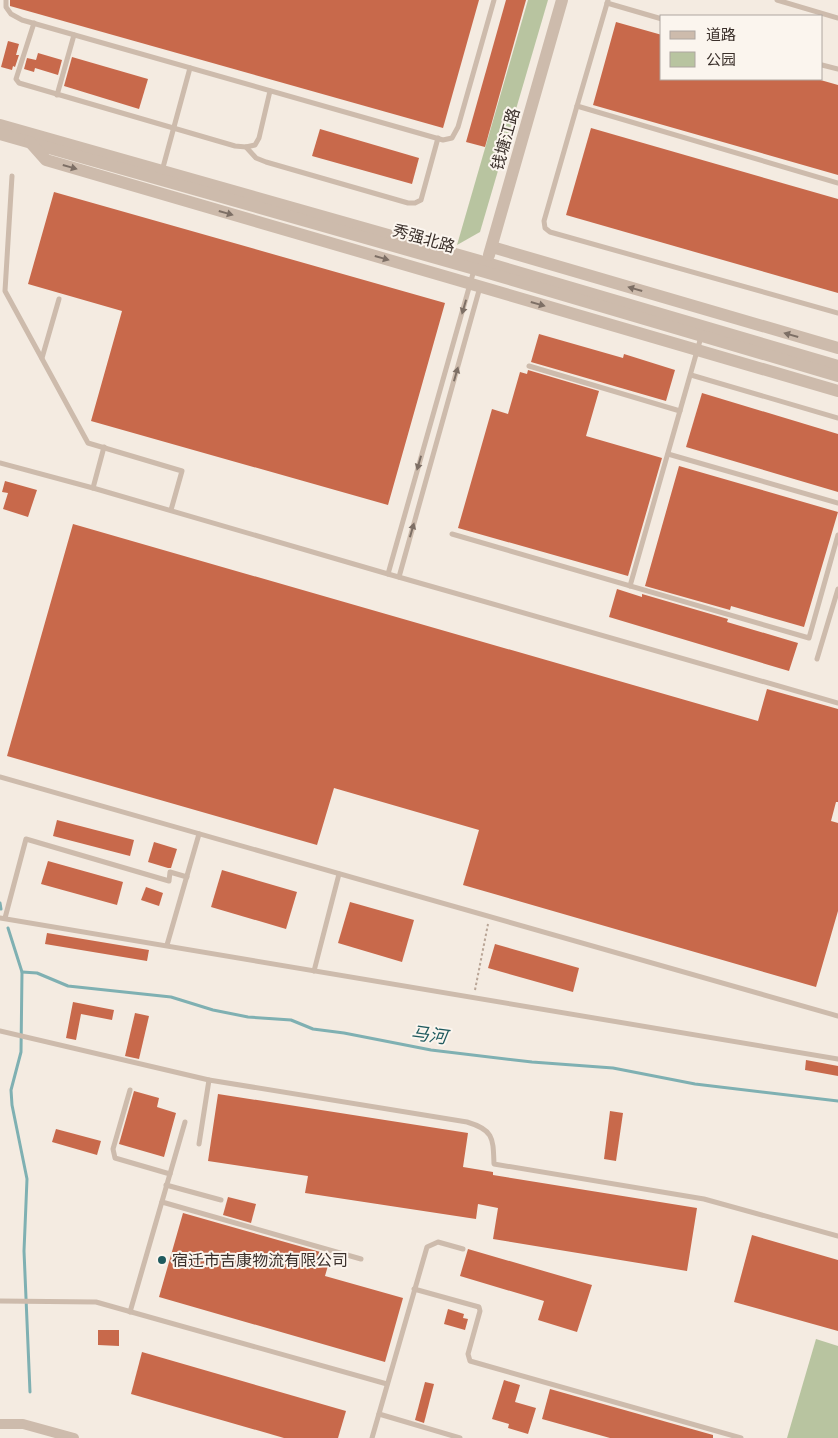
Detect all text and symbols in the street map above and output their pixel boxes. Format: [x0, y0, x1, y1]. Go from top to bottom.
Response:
legend [660, 15, 823, 80]
text: 道路 [706, 26, 736, 44]
text: 公园 [706, 51, 736, 69]
street label: 钱塘江路 [488, 106, 523, 173]
one-way arrow [62, 164, 77, 172]
one-way arrow [218, 209, 233, 217]
street label: 秀强北路 [390, 221, 457, 256]
one-way arrow [374, 255, 389, 263]
one-way arrow [628, 285, 643, 293]
one-way arrow [459, 300, 467, 315]
one-way arrow [530, 300, 545, 308]
one-way arrow [784, 330, 799, 338]
one-way arrow [452, 366, 460, 381]
one-way arrow [415, 456, 423, 471]
one-way arrow [408, 523, 416, 538]
water label: 马河 [410, 1022, 451, 1049]
place label: 宿迁市吉康物流有限公司 [172, 1251, 348, 1270]
marker: 宿迁市吉康物流有限公司 [156, 1254, 168, 1266]

